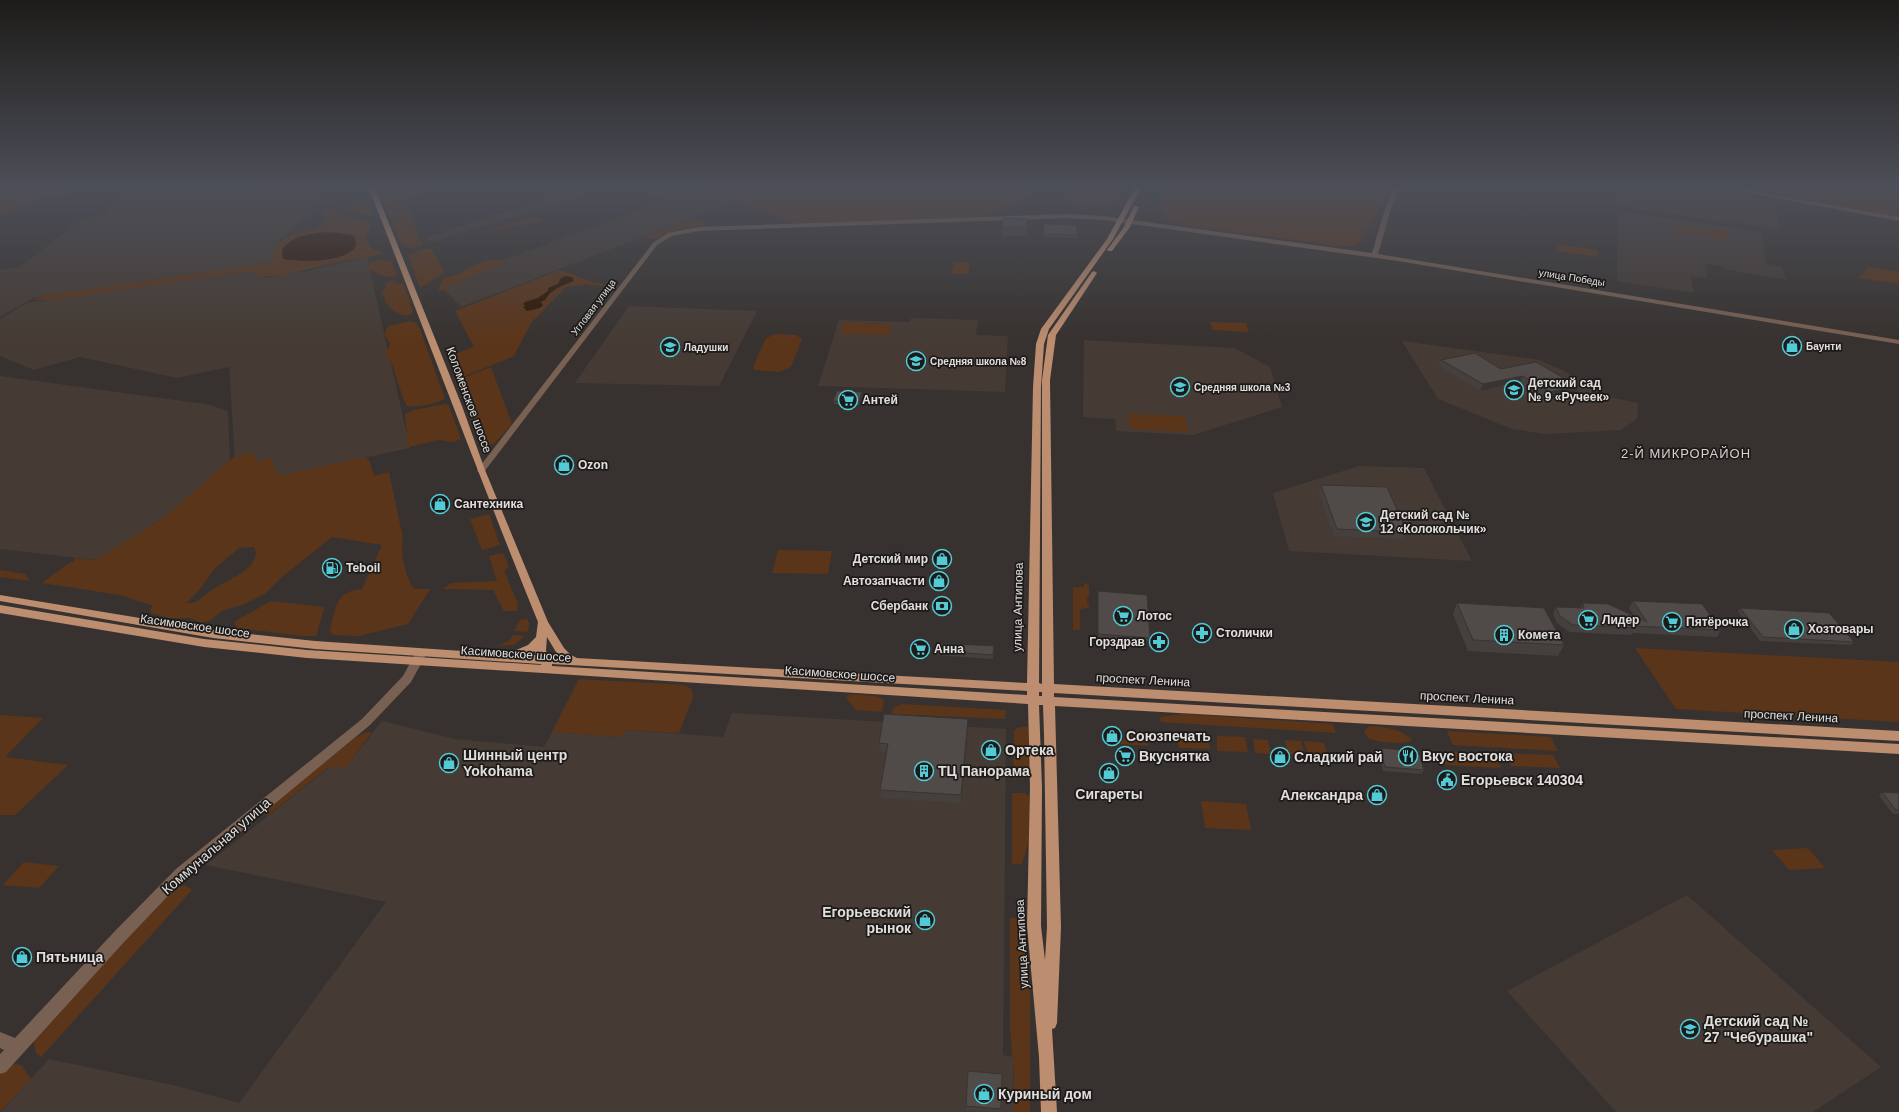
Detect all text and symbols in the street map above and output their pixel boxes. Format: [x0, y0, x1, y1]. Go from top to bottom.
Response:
street label: улица Победы [1538, 267, 1606, 288]
street label: Угловая улица [569, 277, 618, 337]
shop icon: Баунти [1781, 335, 1803, 357]
school or university icon: Ладушки [659, 336, 681, 358]
place label: Баунти [1806, 341, 1841, 352]
place label: Ладушки [684, 342, 728, 353]
street label: Коломенское шоссе [443, 345, 495, 455]
school or university icon: Средняя школа №8 [905, 350, 927, 372]
place label: Средняя школа №8 [930, 356, 1027, 367]
school or university icon: Средняя школа №3 [1169, 376, 1191, 398]
place label: Детский сад № 9 «Ручеек» [1528, 376, 1609, 404]
school or university icon: Детский сад № 9 «Ручеек» [1503, 379, 1525, 401]
place label: Средняя школа №3 [1194, 382, 1291, 393]
supermarket icon: Антей [837, 389, 859, 411]
place label: Антей [862, 393, 898, 407]
district label: 2-Й МИКРОРАЙОН [1621, 446, 1751, 461]
shop icon: Ozon [553, 454, 575, 476]
place label: Ozon [578, 458, 608, 472]
shop icon: Сантехника [429, 493, 451, 515]
place label: Сантехника [454, 497, 523, 511]
place label: Детский сад № 12 «Колокольчик» [1380, 508, 1487, 536]
school or university icon: Детский сад № 12 «Колокольчик» [1355, 511, 1377, 533]
shop icon: Детский мир [931, 548, 953, 570]
place label: Детский мир [853, 552, 928, 566]
fuel station icon: Teboil [321, 557, 343, 579]
place label: Teboil [346, 561, 380, 575]
street label: улица Антипова [1010, 562, 1026, 652]
shop icon: Автозапчасти [928, 570, 950, 592]
place label: Автозапчасти [843, 574, 925, 588]
bank icon: Сбербанк [931, 595, 953, 617]
place label: Сбербанк [871, 599, 929, 613]
supermarket icon: Лотос [1112, 605, 1134, 627]
place label: Лотос [1137, 609, 1172, 623]
supermarket icon: Лидер [1577, 609, 1599, 631]
street label: Касимовское шоссе [139, 611, 251, 641]
supermarket icon: Пятёрочка [1661, 611, 1683, 633]
place label: Лидер [1602, 613, 1639, 627]
place label: Пятёрочка [1686, 615, 1749, 629]
shop icon: Хозтовары [1783, 618, 1805, 640]
pharmacy icon: Столички [1191, 622, 1213, 644]
place label: Хозтовары [1808, 622, 1874, 636]
building icon: Комета [1493, 624, 1515, 646]
place label: Столички [1216, 626, 1273, 640]
place label: Комета [1518, 628, 1561, 642]
pharmacy icon: Горздрав [1148, 631, 1170, 653]
place label: Горздрав [1089, 635, 1145, 649]
supermarket icon: Анна [909, 638, 931, 660]
place label: Анна [934, 642, 964, 656]
street label: Касимовское шоссе [460, 643, 572, 665]
street label: Касимовское шоссе [784, 663, 896, 685]
street label: проспект Ленина [1095, 671, 1191, 689]
street label: проспект Ленина [1419, 689, 1515, 707]
street label: проспект Ленина [1743, 707, 1839, 725]
shop icon: Союзпечать [1101, 725, 1123, 747]
place label: Союзпечать [1126, 728, 1211, 744]
shop icon: Ортека [980, 739, 1002, 761]
place label: Ортека [1005, 742, 1054, 758]
supermarket icon: Вкуснятка [1114, 745, 1136, 767]
restaurant icon: Вкус востока [1397, 745, 1419, 767]
shop icon: Сладкий рай [1269, 746, 1291, 768]
place label: Шинный центр Yokohama [463, 747, 567, 779]
place label: Вкуснятка [1139, 748, 1210, 764]
place label: Вкус востока [1422, 748, 1513, 764]
place label: Сладкий рай [1294, 749, 1383, 765]
shop icon: Шинный центр Yokohama [438, 752, 460, 774]
building icon: ТЦ Панорама [913, 760, 935, 782]
shop icon: Сигареты [1098, 762, 1120, 784]
place label: ТЦ Панорама [938, 763, 1030, 779]
public building icon: Егорьевск 140304 [1436, 769, 1458, 791]
place label: Егорьевск 140304 [1461, 772, 1583, 788]
shop icon: Александра [1366, 784, 1388, 806]
place label: Сигареты [1075, 786, 1143, 802]
place label: Александра [1280, 787, 1363, 803]
street label: Коммунальная улица [158, 794, 274, 898]
street label: улица Антипова [1013, 899, 1031, 989]
place label: Егорьевский рынок [822, 904, 912, 936]
shop icon: Егорьевский рынок [914, 909, 936, 931]
shop icon: Пятьница [11, 946, 33, 968]
place label: Пятьница [36, 949, 104, 965]
place label: Детский сад № 27 "Чебурашка" [1704, 1013, 1813, 1045]
school or university icon: Детский сад № 27 "Чебурашка" [1679, 1018, 1701, 1040]
shop icon: Куриный дом [973, 1083, 995, 1105]
place label: Куриный дом [998, 1086, 1092, 1102]

